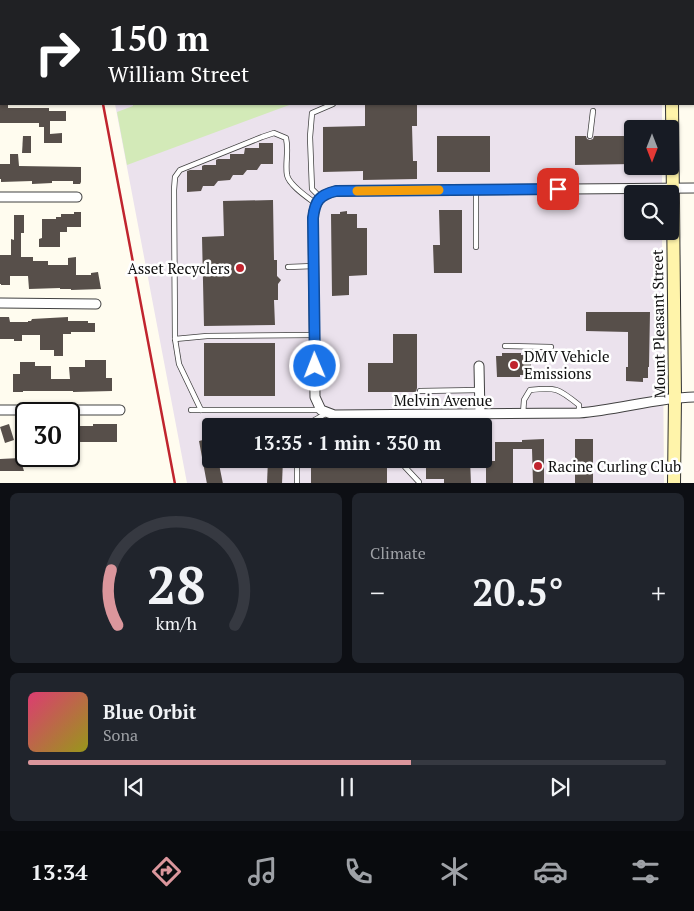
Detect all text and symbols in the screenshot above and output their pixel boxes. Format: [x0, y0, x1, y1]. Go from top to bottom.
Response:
text: 150 m [108, 15, 209, 61]
icon: right [25, 20, 90, 85]
text: William Street [108, 59, 249, 88]
north arrow [624, 120, 679, 175]
map controls [624, 120, 679, 240]
pin [537, 168, 579, 210]
icon: arrive [544, 175, 572, 203]
button: search [624, 185, 679, 240]
street label: Mount Pleasant Street [647, 249, 669, 399]
place label: Asset Recyclers [128, 258, 230, 278]
marker: Asset Recyclers [234, 262, 246, 274]
position arrow [288, 339, 340, 391]
place label: DMV Vehicle Emissions [524, 346, 609, 383]
marker: DMV Vehicle Emissions [508, 359, 520, 371]
street label: Melvin Avenue [394, 390, 492, 410]
speed limit sign: 30 [15, 402, 80, 467]
text: 13:35 · 1 min · 350 m [253, 430, 441, 455]
place label: Racine Curling Club [548, 456, 681, 476]
marker: Racine Curling Club [532, 460, 544, 472]
text: Climate [370, 542, 426, 564]
text: 28 [147, 550, 205, 619]
text: 20.5° [472, 567, 564, 617]
text: − [370, 574, 385, 611]
text: + [651, 574, 666, 611]
text: km/h [155, 611, 197, 635]
text: Blue Orbit [103, 699, 196, 724]
text: Sona [103, 724, 138, 746]
icon: previous [120, 773, 148, 801]
icon: pause [333, 773, 361, 801]
icon: next [546, 773, 574, 801]
icon: directions [149, 854, 184, 889]
icon: music [245, 854, 280, 889]
icon: phone [341, 854, 376, 889]
icon: climate [437, 854, 472, 889]
icon: car [533, 854, 568, 889]
icon: filters [628, 854, 663, 889]
text: 13:34 [30, 857, 88, 886]

